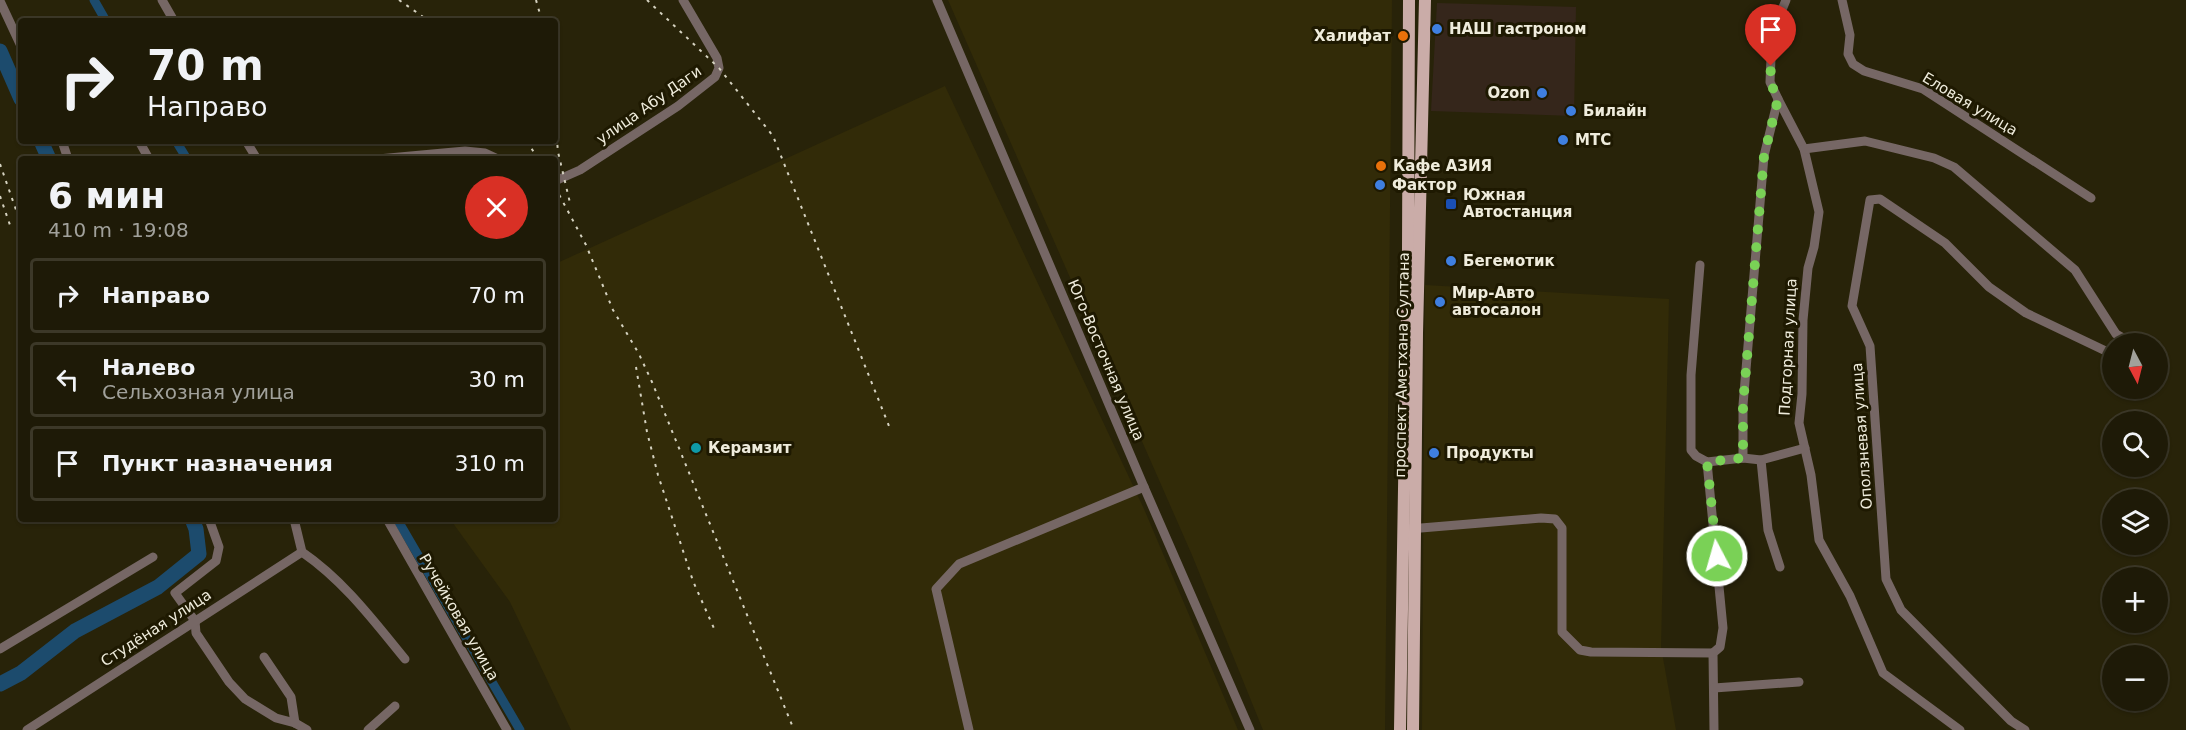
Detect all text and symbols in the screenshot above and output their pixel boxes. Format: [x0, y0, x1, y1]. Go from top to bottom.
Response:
pin [1745, 4, 1796, 66]
icon: arrive [1754, 13, 1787, 46]
place label: НАШ гастроном [1449, 20, 1586, 38]
marker: НАШ гастроном [1430, 22, 1444, 36]
place label: Халифат [1314, 27, 1391, 45]
marker: Халифат [1396, 29, 1410, 43]
text: 70 m [147, 41, 264, 90]
icon: right [48, 42, 126, 120]
street label: улица Абу Даги [593, 62, 705, 148]
street label: Еловая улица [1919, 69, 2021, 139]
place label: Ozon [1488, 84, 1530, 102]
marker: Ozon [1535, 86, 1549, 100]
text: Направо [147, 91, 268, 122]
place label: Билайн [1583, 102, 1647, 120]
marker: Билайн [1564, 104, 1578, 118]
place label: МТС [1575, 131, 1611, 149]
marker: МТС [1556, 133, 1570, 147]
place label: Кафе АЗИЯ [1393, 157, 1492, 175]
marker: Кафе АЗИЯ [1374, 159, 1388, 173]
text: 6 мин [48, 175, 165, 216]
button: close [465, 176, 528, 239]
place label: Фактор [1392, 176, 1457, 194]
marker: Фактор [1373, 178, 1387, 192]
place label: Южная Автостанция [1463, 186, 1572, 221]
marker: Южная Автостанция [1444, 197, 1458, 211]
text: 410 m · 19:08 [48, 218, 189, 242]
street label: проспект Аметхана Султана [1391, 252, 1413, 478]
place label: Бегемотик [1463, 252, 1555, 270]
marker: Бегемотик [1444, 254, 1458, 268]
street label: Юго-Восточная улица [1064, 277, 1148, 443]
street label: Подгорная улица [1775, 278, 1801, 416]
icon: right [51, 279, 84, 312]
text: Направо [102, 283, 210, 308]
text: 70 m [469, 283, 525, 308]
place label: Мир-Авто автосалон [1452, 284, 1541, 319]
marker: Мир-Авто автосалон [1433, 295, 1447, 309]
north arrow [2102, 333, 2168, 399]
map controls [2102, 333, 2168, 711]
text: Налево [102, 355, 195, 380]
street label: Оползневая улица [1848, 362, 1876, 510]
icon: left [51, 363, 84, 396]
text: 30 m [469, 367, 525, 392]
text: Сельхозная улица [102, 380, 295, 404]
button: search [2102, 411, 2168, 477]
place label: Керамзит [708, 439, 792, 457]
marker: Керамзит [689, 441, 703, 455]
place label: Продукты [1446, 444, 1534, 462]
marker: Продукты [1427, 446, 1441, 460]
icon: arrive [51, 447, 84, 480]
text: Пункт назначения [102, 451, 333, 476]
text: 310 m [455, 451, 525, 476]
button: layers [2102, 489, 2168, 555]
position arrow [1685, 524, 1749, 588]
street label: Ручейковая улица [415, 550, 503, 684]
button: + [2102, 567, 2168, 633]
street label: Студёная улица [97, 586, 215, 670]
button: − [2102, 645, 2168, 711]

